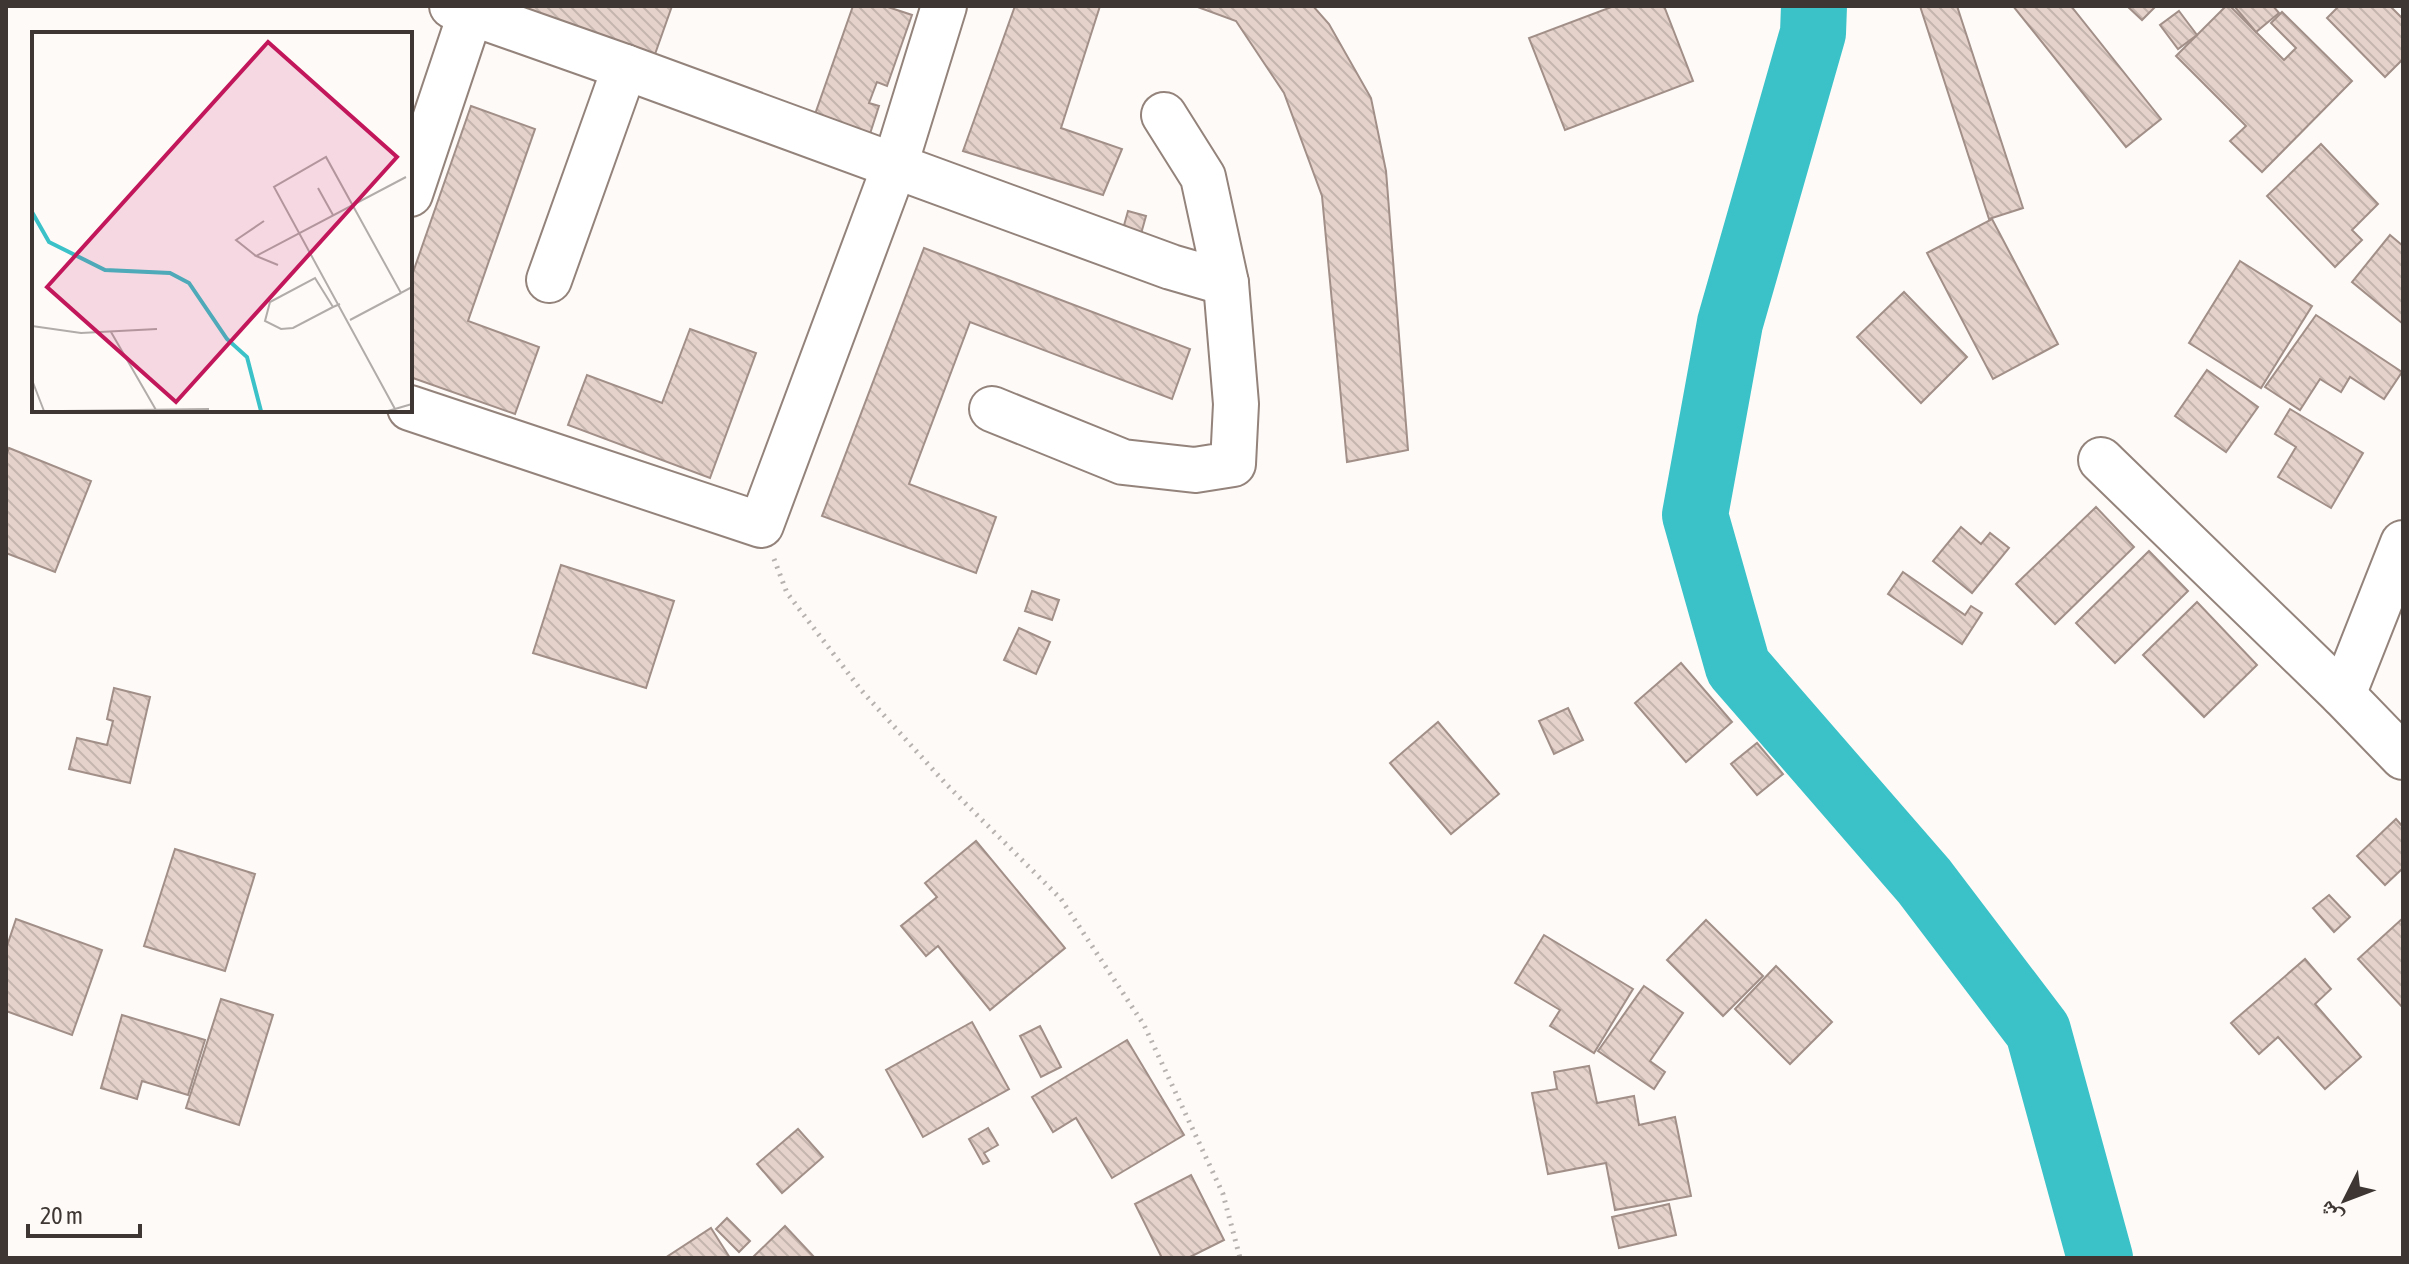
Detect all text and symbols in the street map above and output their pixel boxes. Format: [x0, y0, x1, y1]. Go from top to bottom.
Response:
inset map [32, 32, 412, 412]
north arrow [2305, 1160, 2385, 1240]
scale bar [28, 1188, 140, 1238]
text: ش [2313, 1195, 2348, 1231]
text: 20 m [40, 1202, 83, 1229]

